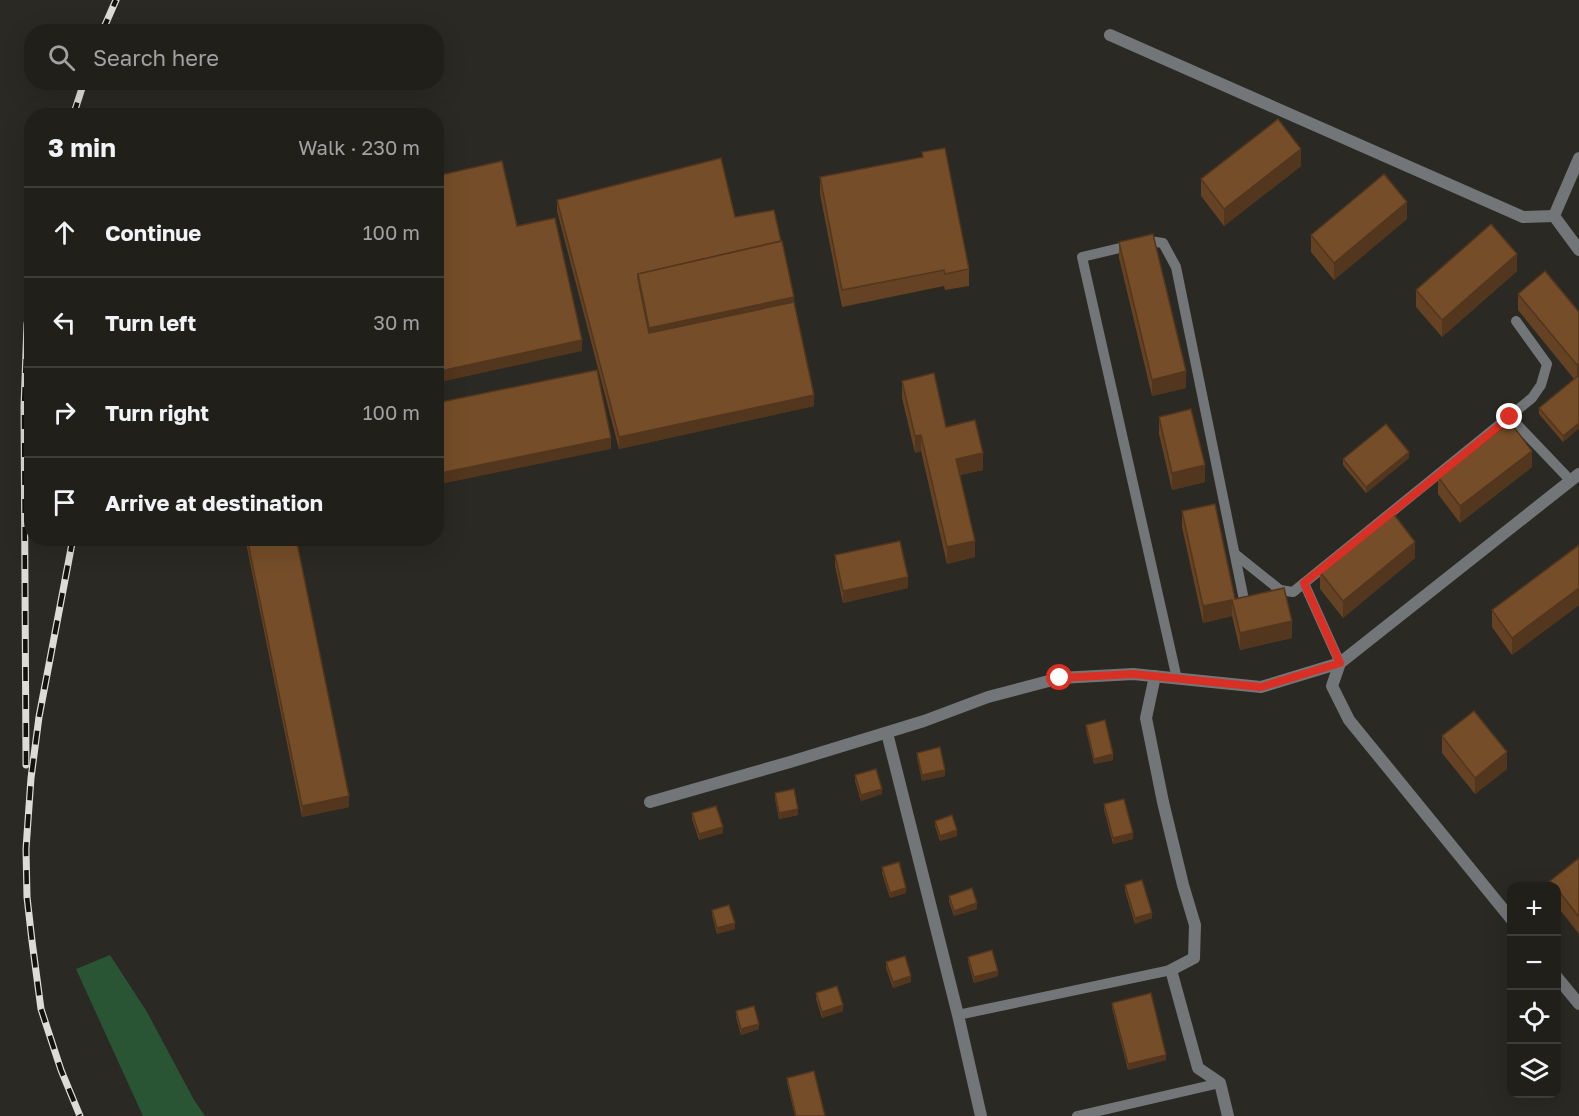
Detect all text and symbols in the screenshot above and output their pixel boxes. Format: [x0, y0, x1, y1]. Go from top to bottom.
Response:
search box [24, 24, 444, 90]
icon: search [45, 41, 78, 74]
text: Search here [93, 44, 219, 71]
text: 3 min [48, 132, 116, 163]
text: Walk · 230 m [298, 135, 420, 159]
icon: ahead [48, 216, 81, 249]
text: Continue [105, 219, 201, 246]
text: 100 m [363, 220, 420, 244]
icon: left [48, 306, 81, 339]
text: Turn left [105, 309, 196, 336]
text: 30 m [373, 310, 420, 334]
icon: right [48, 396, 81, 429]
text: Turn right [105, 399, 209, 426]
text: 100 m [363, 400, 420, 424]
route end [1496, 403, 1522, 429]
icon: arrive [48, 486, 81, 519]
text: Arrive at destination [105, 489, 323, 516]
route start [1046, 664, 1072, 690]
map controls [1507, 882, 1561, 1098]
button: + [1507, 882, 1561, 936]
button: − [1507, 936, 1561, 990]
button: locate [1507, 990, 1561, 1044]
button: layers [1507, 1044, 1561, 1098]

